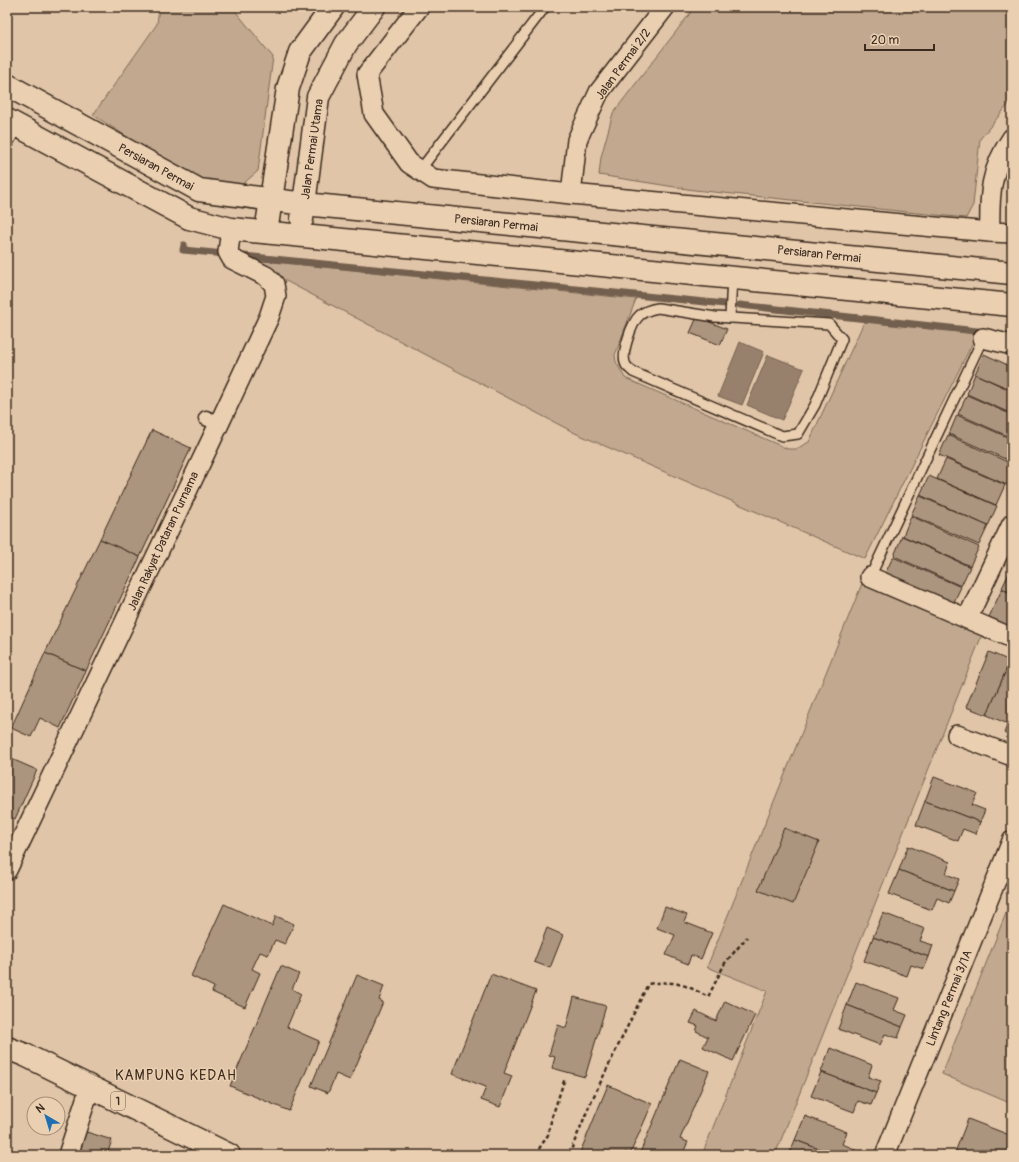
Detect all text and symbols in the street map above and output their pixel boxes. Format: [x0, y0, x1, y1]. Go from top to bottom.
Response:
street label: Jalan Permai 2/2 [593, 26, 654, 103]
scale bar [865, 26, 934, 52]
text: 20 m [871, 33, 900, 48]
street label: Jalan Permai Utama [298, 98, 327, 200]
street label: Persiaran Permai [115, 141, 196, 194]
street label: Persiaran Permai [453, 212, 539, 235]
street label: Persiaran Permai [776, 243, 862, 266]
street label: Jalan Rakyat Dataran Purnama [125, 469, 202, 613]
street label: Lintang Permai 3/1A [923, 948, 976, 1048]
district label: KAMPUNG KEDAH [115, 1067, 237, 1084]
road number: 1 [111, 1092, 125, 1110]
north arrow [26, 1096, 66, 1136]
text: N [33, 1101, 48, 1116]

